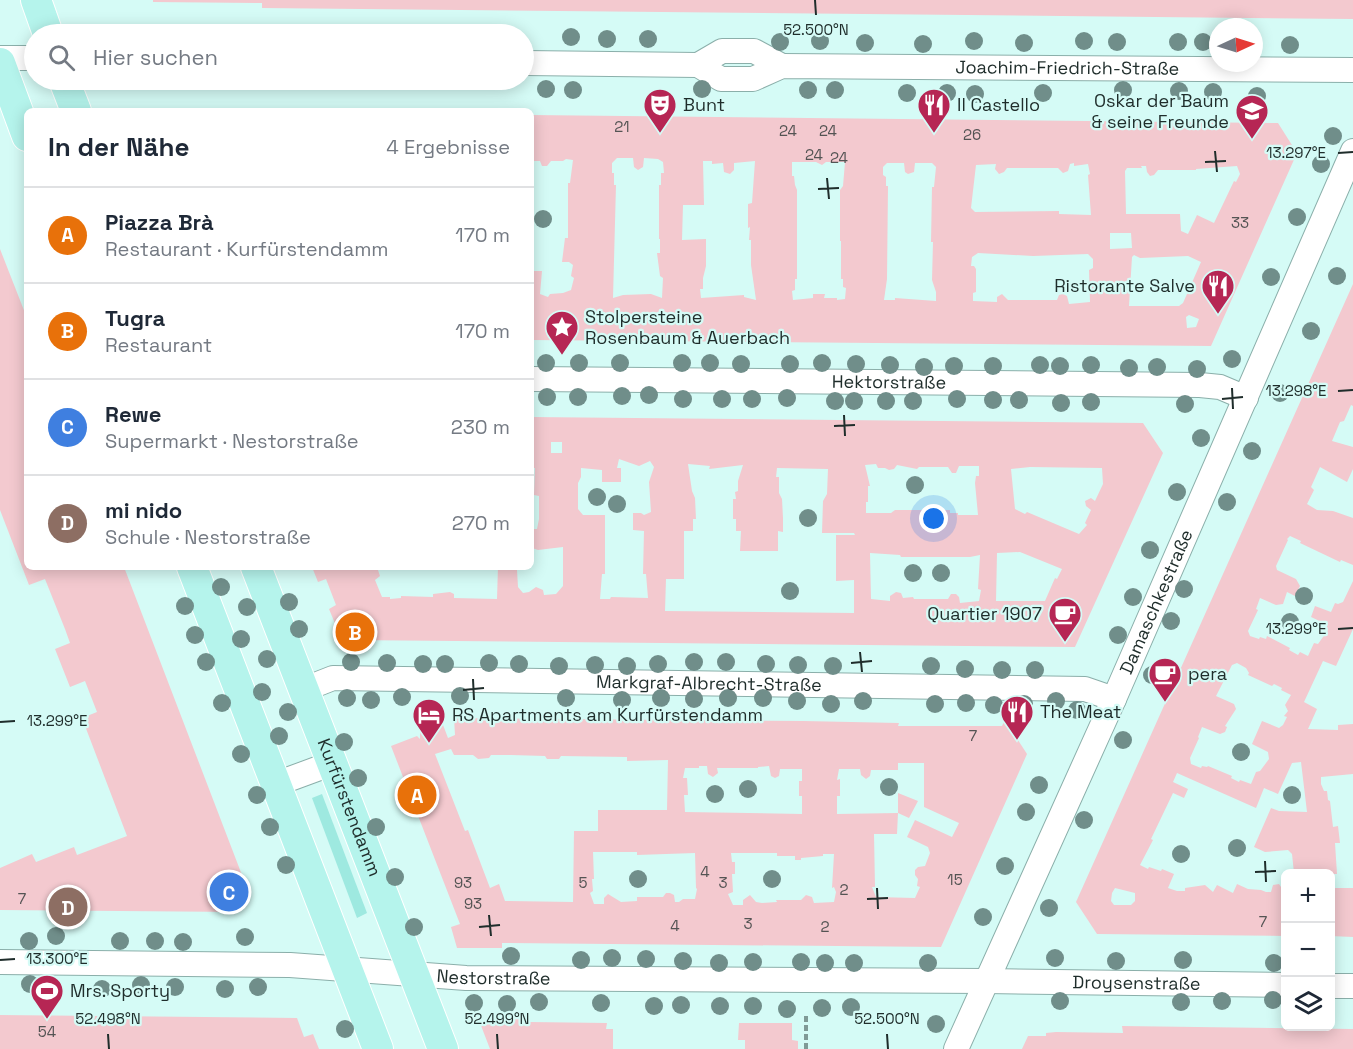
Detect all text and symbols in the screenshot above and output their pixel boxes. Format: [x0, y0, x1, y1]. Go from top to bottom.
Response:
north arrow [1209, 18, 1263, 72]
text: 52.500°N [783, 20, 849, 39]
search box [24, 24, 534, 90]
icon: search [45, 41, 78, 74]
text: Hier suchen [93, 43, 218, 71]
street label: Joachim-Friedrich-Straße [955, 55, 1179, 80]
theatre icon: Bunt [642, 87, 678, 134]
restaurant icon: Il Castello [916, 87, 952, 134]
place label: Oskar der Baum & seine Freunde [1091, 89, 1229, 133]
place label: Bunt [683, 93, 725, 116]
place label: Il Castello [957, 93, 1040, 116]
school or university icon: Oskar der Baum & seine Freunde [1234, 93, 1270, 140]
house number: 21 [614, 117, 630, 136]
house number: 24 [779, 121, 797, 140]
house number: 24 [819, 121, 837, 140]
house number: 26 [963, 125, 981, 144]
text: In der Nähe [48, 130, 189, 164]
text: 4 Ergebnisse [386, 134, 510, 160]
text: 13.297°E [1266, 143, 1326, 162]
house number: 24 [805, 145, 823, 164]
house number: 24 [830, 148, 848, 167]
text: Piazza Brà [105, 208, 214, 236]
house number: 33 [1231, 213, 1249, 232]
text: A [61, 222, 74, 248]
text: 170 m [455, 222, 510, 248]
text: Restaurant · Kurfürstendamm [105, 236, 389, 262]
restaurant icon: Ristorante Salve [1200, 268, 1236, 315]
place label: Ristorante Salve [1054, 274, 1195, 297]
text: Tugra [105, 304, 165, 332]
place label: Stolpersteine Rosenbaum & Auerbach [585, 305, 790, 349]
place icon: Stolpersteine Rosenbaum & Auerbach [544, 309, 580, 356]
text: B [61, 318, 74, 344]
text: 170 m [455, 318, 510, 344]
text: Restaurant [105, 332, 212, 358]
street label: Hektorstraße [832, 370, 946, 394]
text: 13.298°E [1266, 381, 1326, 400]
text: Rewe [105, 400, 161, 428]
text: C [61, 414, 74, 440]
text: 230 m [451, 414, 510, 440]
text: Supermarkt · Nestorstraße [105, 428, 359, 454]
text: mi nido [105, 496, 182, 524]
your location [919, 504, 948, 533]
text: D [61, 510, 74, 536]
text: 270 m [452, 510, 510, 536]
text: Schule · Nestorstraße [105, 524, 311, 550]
street label: Damaschkestraße [1114, 526, 1198, 678]
cafe icon: Quartier 1907 [1047, 596, 1083, 643]
place label: Quartier 1907 [927, 602, 1042, 625]
pin: B [336, 610, 374, 654]
text: 13.299°E [1266, 619, 1326, 638]
cafe icon: pera [1147, 656, 1183, 703]
place label: pera [1188, 662, 1227, 685]
street label: Markgraf-Albrecht-Straße [596, 670, 822, 696]
restaurant icon: The Meat [999, 694, 1035, 741]
hotel icon: RS Apartments am Kurfürstendamm [411, 697, 447, 744]
place label: The Meat [1040, 700, 1121, 723]
place label: RS Apartments am Kurfürstendamm [452, 703, 763, 726]
text: 13.299°E [27, 711, 87, 730]
house number: 7 [969, 726, 977, 745]
street label: Kurfürstendamm [313, 735, 387, 880]
pin: A [398, 772, 436, 818]
house number: 4 [700, 862, 710, 881]
map controls [1281, 869, 1335, 1031]
button: + [1281, 869, 1335, 923]
pin: C [210, 870, 248, 914]
house number: 15 [947, 870, 963, 889]
house number: 93 [454, 873, 472, 892]
house number: 5 [579, 873, 588, 892]
house number: 3 [718, 873, 728, 892]
house number: 2 [839, 880, 849, 899]
pin: D [48, 884, 88, 930]
house number: 7 [18, 889, 26, 908]
house number: 93 [464, 894, 482, 913]
house number: 7 [1259, 912, 1267, 931]
house number: 3 [743, 914, 753, 933]
house number: 4 [670, 916, 680, 935]
house number: 2 [820, 917, 830, 936]
button: − [1281, 923, 1335, 977]
text: 13.300°E [26, 949, 88, 968]
street label: Nestorstraße [436, 964, 551, 989]
street label: Droysenstraße [1072, 970, 1201, 995]
sports icon: Mrs. Sporty [29, 973, 65, 1020]
button: layers [1281, 977, 1335, 1031]
place label: Mrs. Sporty [70, 979, 170, 1002]
text: 52.498°N [75, 1009, 141, 1028]
text: 52.499°N [464, 1009, 530, 1028]
text: 52.500°N [854, 1009, 920, 1028]
house number: 54 [38, 1022, 56, 1041]

